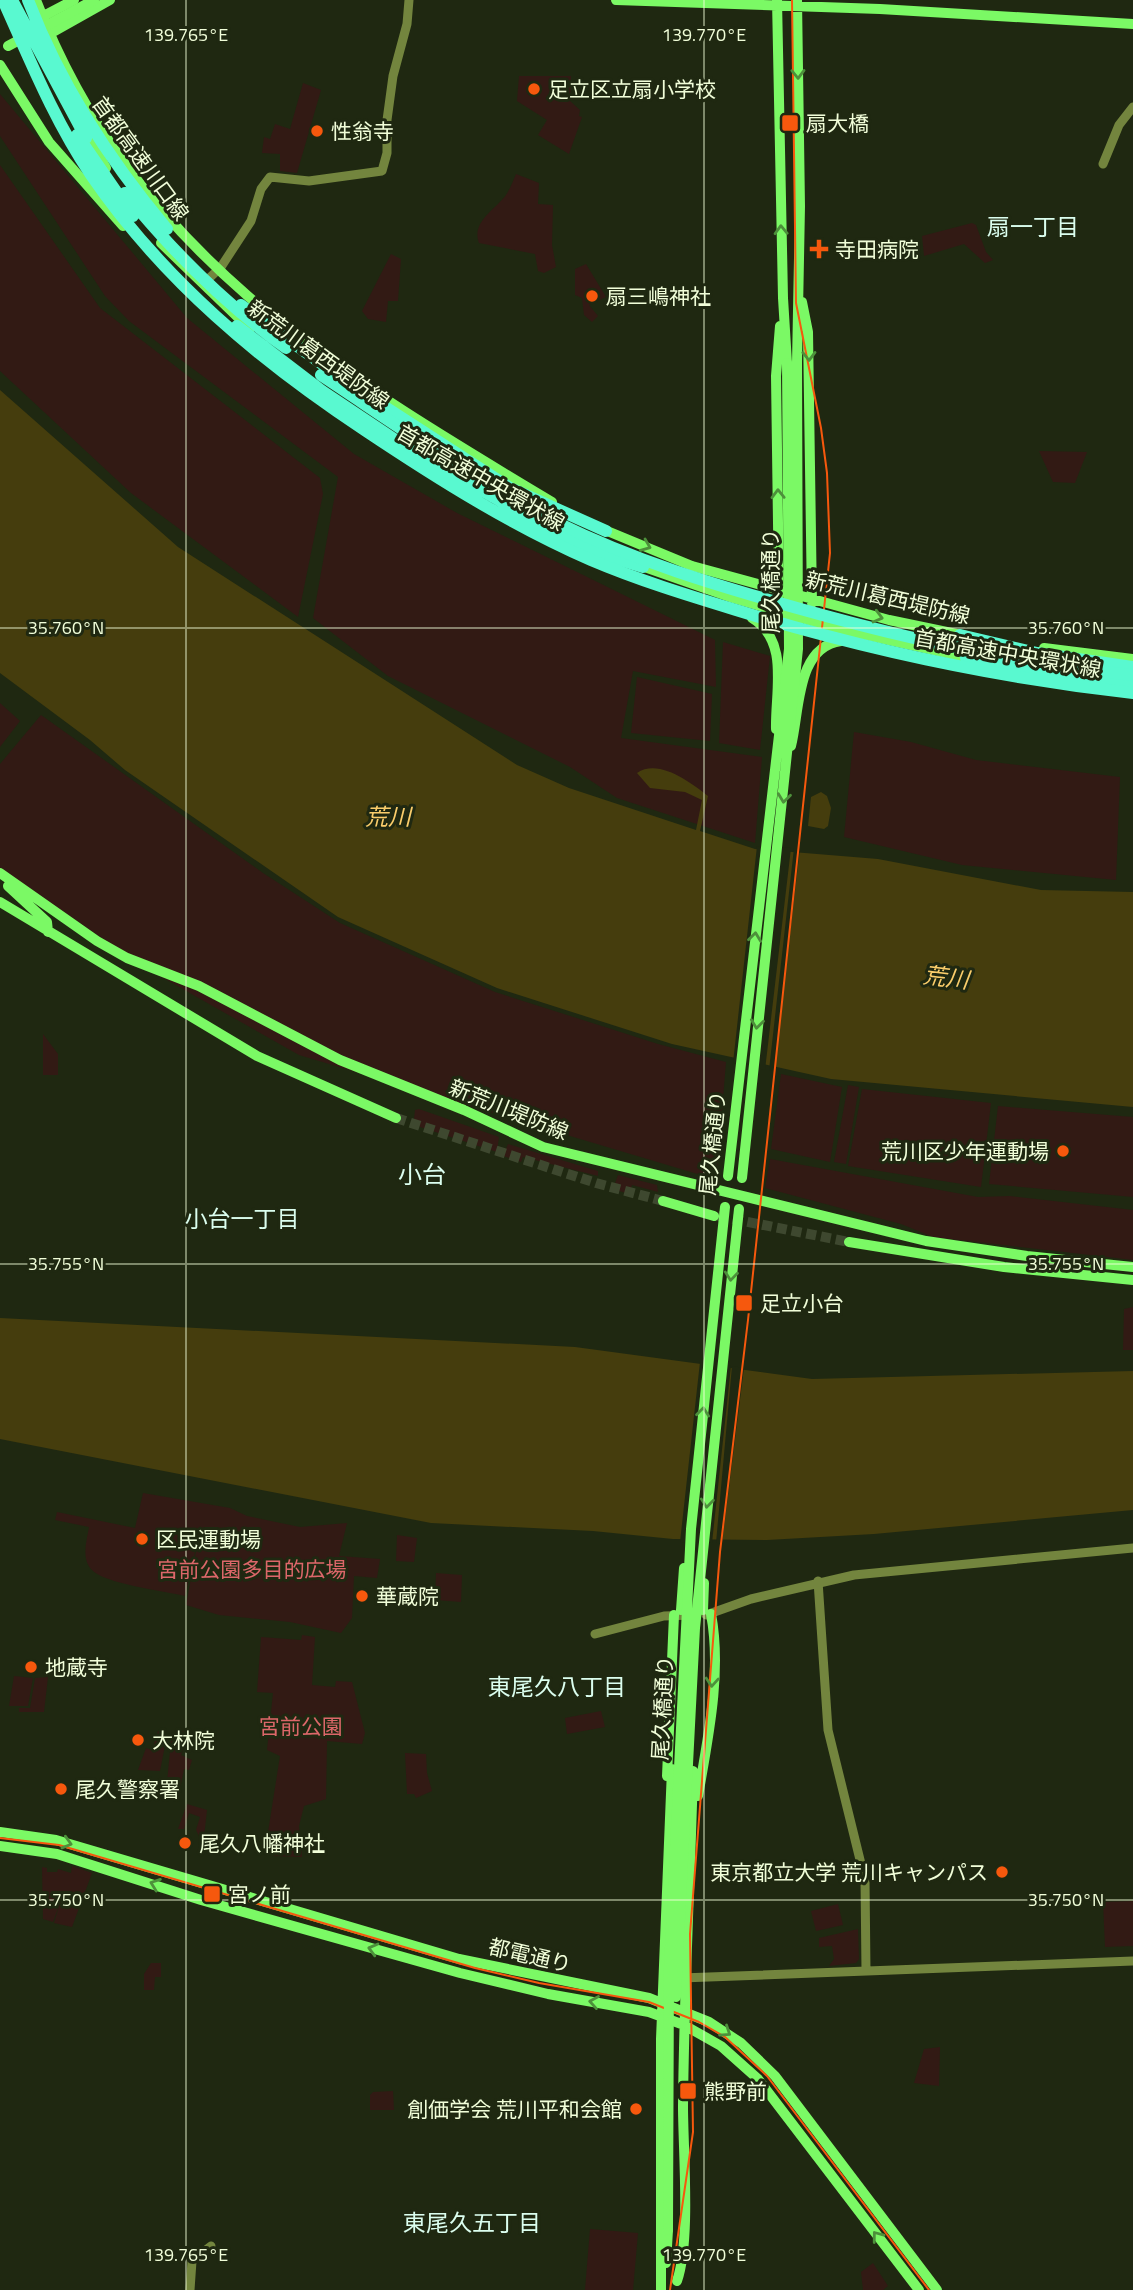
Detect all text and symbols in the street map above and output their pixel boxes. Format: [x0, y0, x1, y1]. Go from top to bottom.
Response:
text: 139.765°E [144, 21, 228, 48]
text: 139.770°E [662, 21, 746, 48]
one-way arrow [790, 69, 806, 79]
place label: 足立区立扇小学校 [548, 73, 716, 105]
marker: 足立区立扇小学校 [526, 81, 542, 97]
street label: 首都高速川口線 [85, 89, 197, 227]
place label: 扇大橋 [806, 107, 869, 139]
marker: 扇大橋 [780, 113, 800, 133]
place label: 性翁寺 [331, 115, 394, 147]
marker: 性翁寺 [309, 123, 325, 139]
district label: 扇一丁目 [987, 209, 1079, 244]
one-way arrow [773, 224, 789, 235]
place label: 寺田病院 [835, 233, 919, 265]
marker: 寺田病院 [809, 239, 829, 259]
place label: 扇三嶋神社 [606, 280, 711, 312]
marker: 扇三嶋神社 [584, 288, 600, 304]
street label: 新荒川葛西堤防線 [242, 292, 396, 416]
one-way arrow [801, 351, 816, 362]
street label: 首都高速中央環状線 [391, 416, 571, 538]
one-way arrow [770, 488, 785, 499]
street label: 尾久橋通り [754, 529, 786, 634]
one-way arrow [639, 538, 651, 552]
street label: 新荒川葛西堤防線 [803, 563, 973, 631]
one-way arrow [872, 609, 884, 623]
text: 35.760°N [28, 614, 104, 641]
text: 35.760°N [1028, 614, 1104, 641]
street label: 首都高速中央環状線 [912, 621, 1104, 685]
one-way arrow [777, 792, 792, 804]
water label: 荒川 [365, 799, 414, 834]
one-way arrow [747, 931, 762, 943]
water label: 荒川 [921, 957, 974, 998]
one-way arrow [750, 1018, 765, 1030]
street label: 新荒川堤防線 [445, 1071, 573, 1147]
street label: 尾久橋通り [691, 1089, 733, 1197]
place label: 荒川区少年運動場 [881, 1135, 1049, 1167]
marker: 荒川区少年運動場 [1055, 1143, 1071, 1159]
district label: 小台 [398, 1156, 446, 1192]
district label: 小台一丁目 [185, 1201, 300, 1236]
text: 35.755°N [28, 1250, 104, 1277]
text: 35.755°N [1028, 1250, 1104, 1277]
one-way arrow [724, 1271, 739, 1282]
place label: 足立小台 [760, 1287, 844, 1319]
marker: 足立小台 [734, 1293, 754, 1313]
one-way arrow [695, 1407, 710, 1418]
one-way arrow [700, 1497, 715, 1508]
place label: 区民運動場 [156, 1523, 261, 1555]
marker: 区民運動場 [134, 1531, 150, 1547]
park label: 宮前公園多目的広場 [158, 1553, 347, 1585]
place label: 華蔵院 [376, 1580, 439, 1612]
marker: 華蔵院 [354, 1588, 370, 1604]
place label: 地蔵寺 [45, 1651, 108, 1683]
street label: 尾久橋通り [643, 1655, 681, 1761]
marker: 地蔵寺 [23, 1659, 39, 1675]
district label: 東尾久八丁目 [488, 1669, 626, 1704]
one-way arrow [705, 1677, 720, 1688]
park label: 宮前公園 [259, 1710, 343, 1742]
place label: 大林院 [152, 1724, 215, 1756]
marker: 大林院 [130, 1732, 146, 1748]
place label: 尾久警察署 [75, 1773, 180, 1805]
marker: 尾久警察署 [53, 1781, 69, 1797]
place label: 尾久八幡神社 [199, 1827, 325, 1859]
one-way arrow [61, 1835, 73, 1849]
marker: 尾久八幡神社 [177, 1835, 193, 1851]
place label: 東京都立大学 荒川キャンパス [710, 1856, 988, 1888]
marker: 東京都立大学 荒川キャンパス [994, 1864, 1010, 1880]
one-way arrow [150, 1878, 162, 1892]
place label: 宮ノ前 [228, 1878, 291, 1910]
marker: 宮ノ前 [202, 1884, 222, 1904]
text: 35.750°N [28, 1886, 104, 1913]
text: 35.750°N [1028, 1886, 1104, 1913]
street label: 都電通り [485, 1930, 575, 1980]
one-way arrow [368, 1942, 380, 1957]
one-way arrow [588, 1996, 600, 2011]
one-way arrow [718, 2024, 731, 2037]
place label: 熊野前 [704, 2075, 767, 2107]
marker: 熊野前 [678, 2081, 698, 2101]
place label: 創価学会 荒川平和会館 [407, 2093, 622, 2125]
marker: 創価学会 荒川平和会館 [628, 2101, 644, 2117]
district label: 東尾久五丁目 [403, 2205, 541, 2240]
one-way arrow [873, 2231, 885, 2244]
text: 139.765°E [144, 2241, 228, 2268]
text: 139.770°E [662, 2241, 746, 2268]

